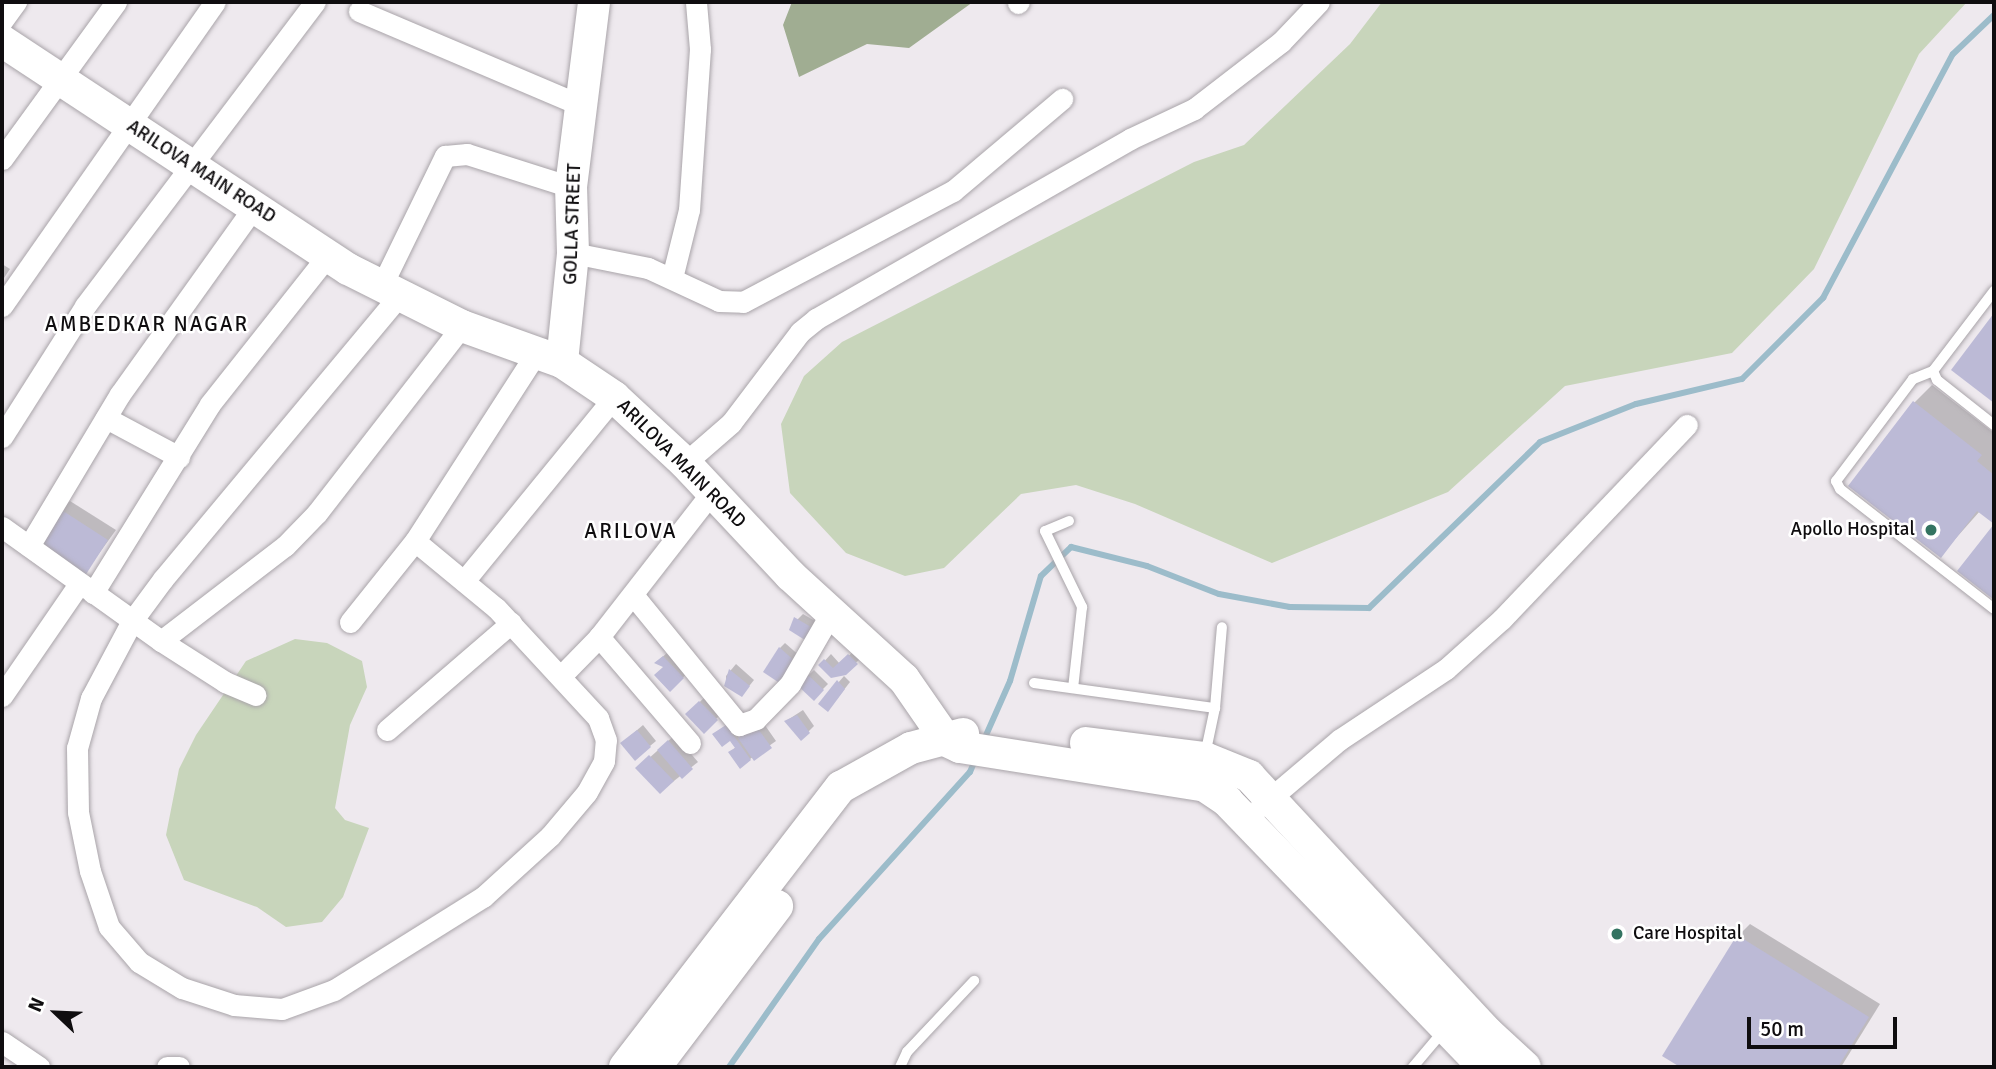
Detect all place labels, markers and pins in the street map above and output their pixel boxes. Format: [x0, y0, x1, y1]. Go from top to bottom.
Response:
place label: Apollo Hospital [1791, 519, 1915, 541]
marker: Apollo Hospital [1921, 520, 1941, 540]
place label: Care Hospital [1633, 923, 1742, 945]
marker: Care Hospital [1607, 924, 1627, 944]

